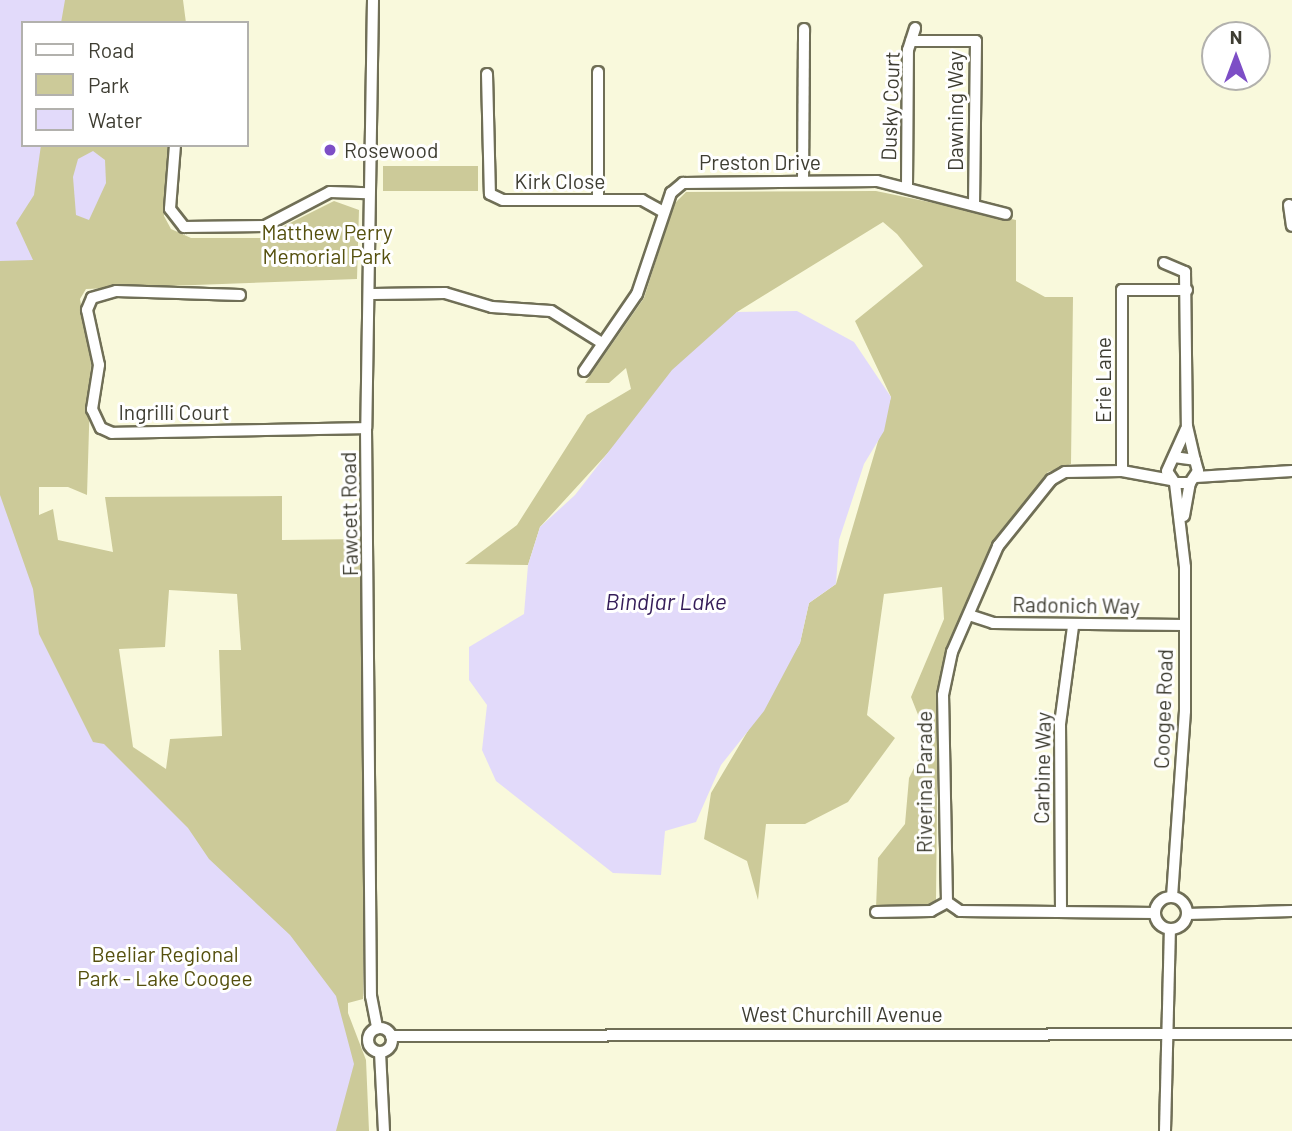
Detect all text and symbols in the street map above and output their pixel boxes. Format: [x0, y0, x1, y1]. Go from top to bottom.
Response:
legend [21, 21, 248, 147]
north arrow [1201, 21, 1271, 91]
text: N [1230, 25, 1242, 48]
text: Road [88, 37, 134, 62]
street label: Dusky Court [875, 51, 905, 161]
street label: Dawning Way [942, 51, 968, 171]
text: Park [88, 72, 129, 97]
text: Water [88, 107, 142, 132]
place label: Rosewood [344, 137, 438, 163]
marker: Rosewood [322, 142, 338, 158]
street label: Preston Drive [699, 149, 821, 175]
street label: Kirk Close [515, 168, 605, 194]
park label: Matthew Perry Memorial Park [261, 219, 393, 269]
street label: Erie Lane [1090, 337, 1116, 423]
street label: Ingrilli Court [118, 399, 230, 425]
street label: Fawcett Road [335, 452, 363, 576]
water label: Bindjar Lake [605, 587, 727, 615]
street label: Radonich Way [1012, 591, 1140, 619]
street label: Coogee Road [1148, 649, 1178, 769]
street label: Riverina Parade [911, 711, 937, 853]
street label: Carbine Way [1028, 712, 1056, 824]
park label: Beeliar Regional Park - Lake Coogee [77, 941, 253, 991]
street label: West Churchill Avenue [741, 1001, 943, 1027]

